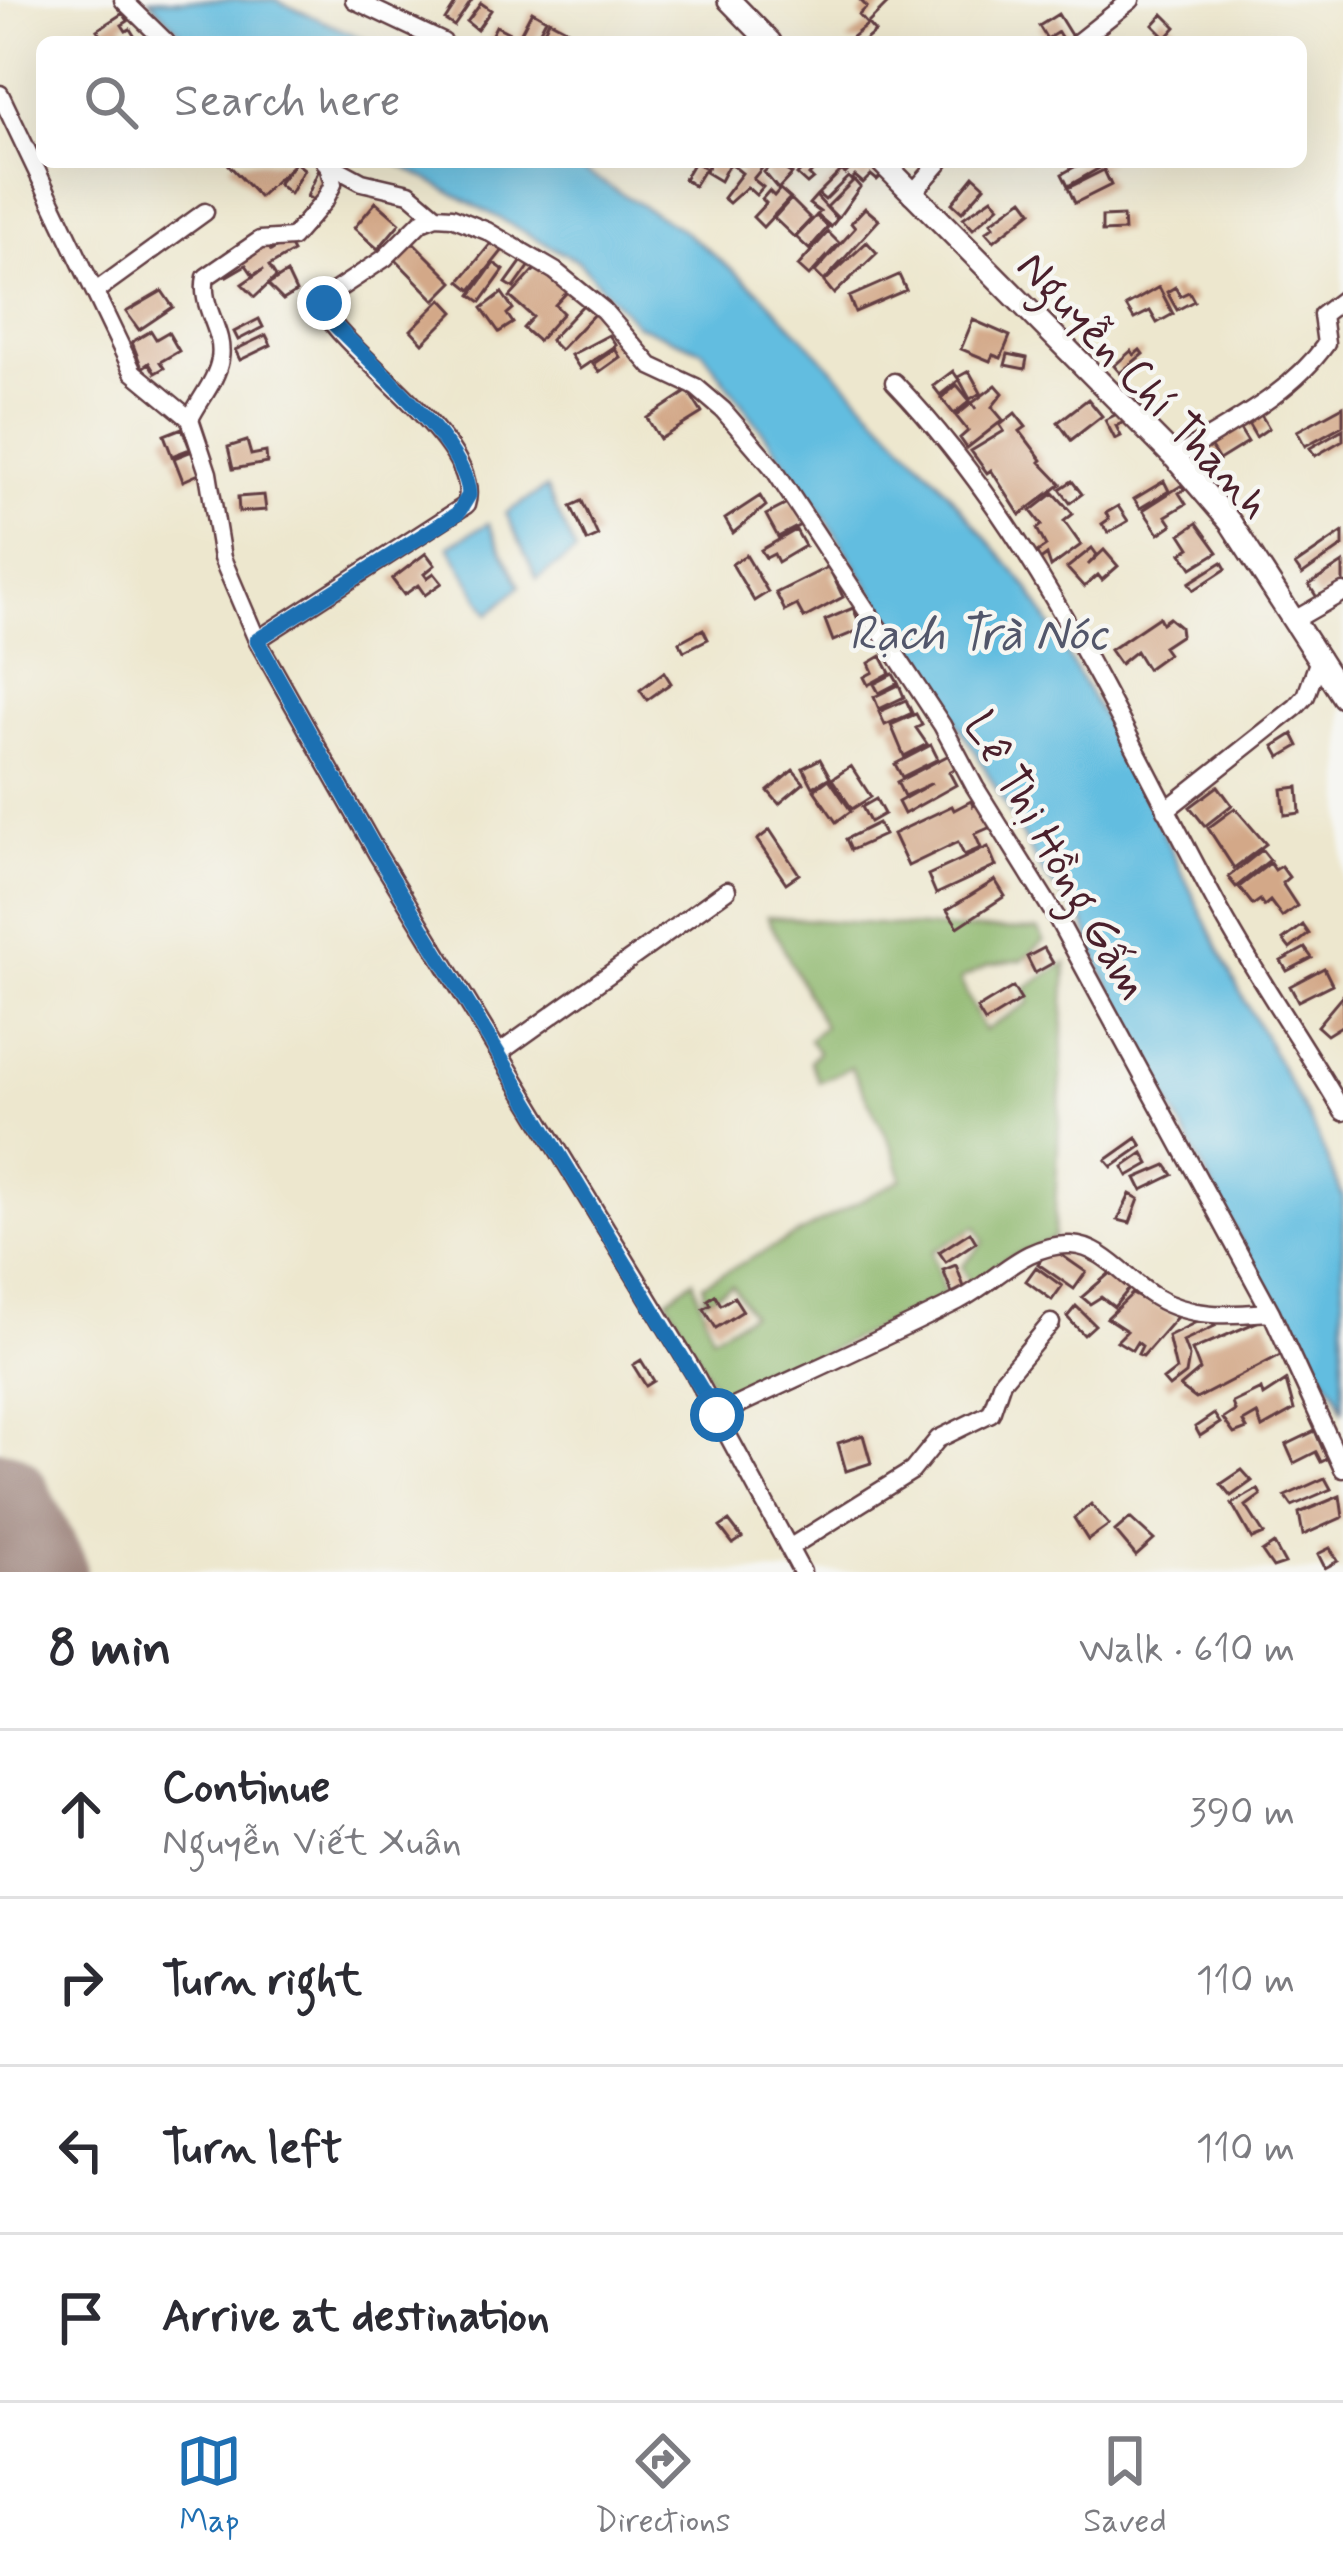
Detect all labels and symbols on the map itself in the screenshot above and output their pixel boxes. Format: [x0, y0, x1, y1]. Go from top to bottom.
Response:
street label: Nguyễn Chí Thanh [999, 239, 1283, 537]
route end [297, 276, 351, 330]
water label: Rạch Trà Nóc [849, 604, 1110, 667]
street label: Lê Thị Hồng Gấm [944, 702, 1161, 1014]
route start [690, 1388, 744, 1442]

